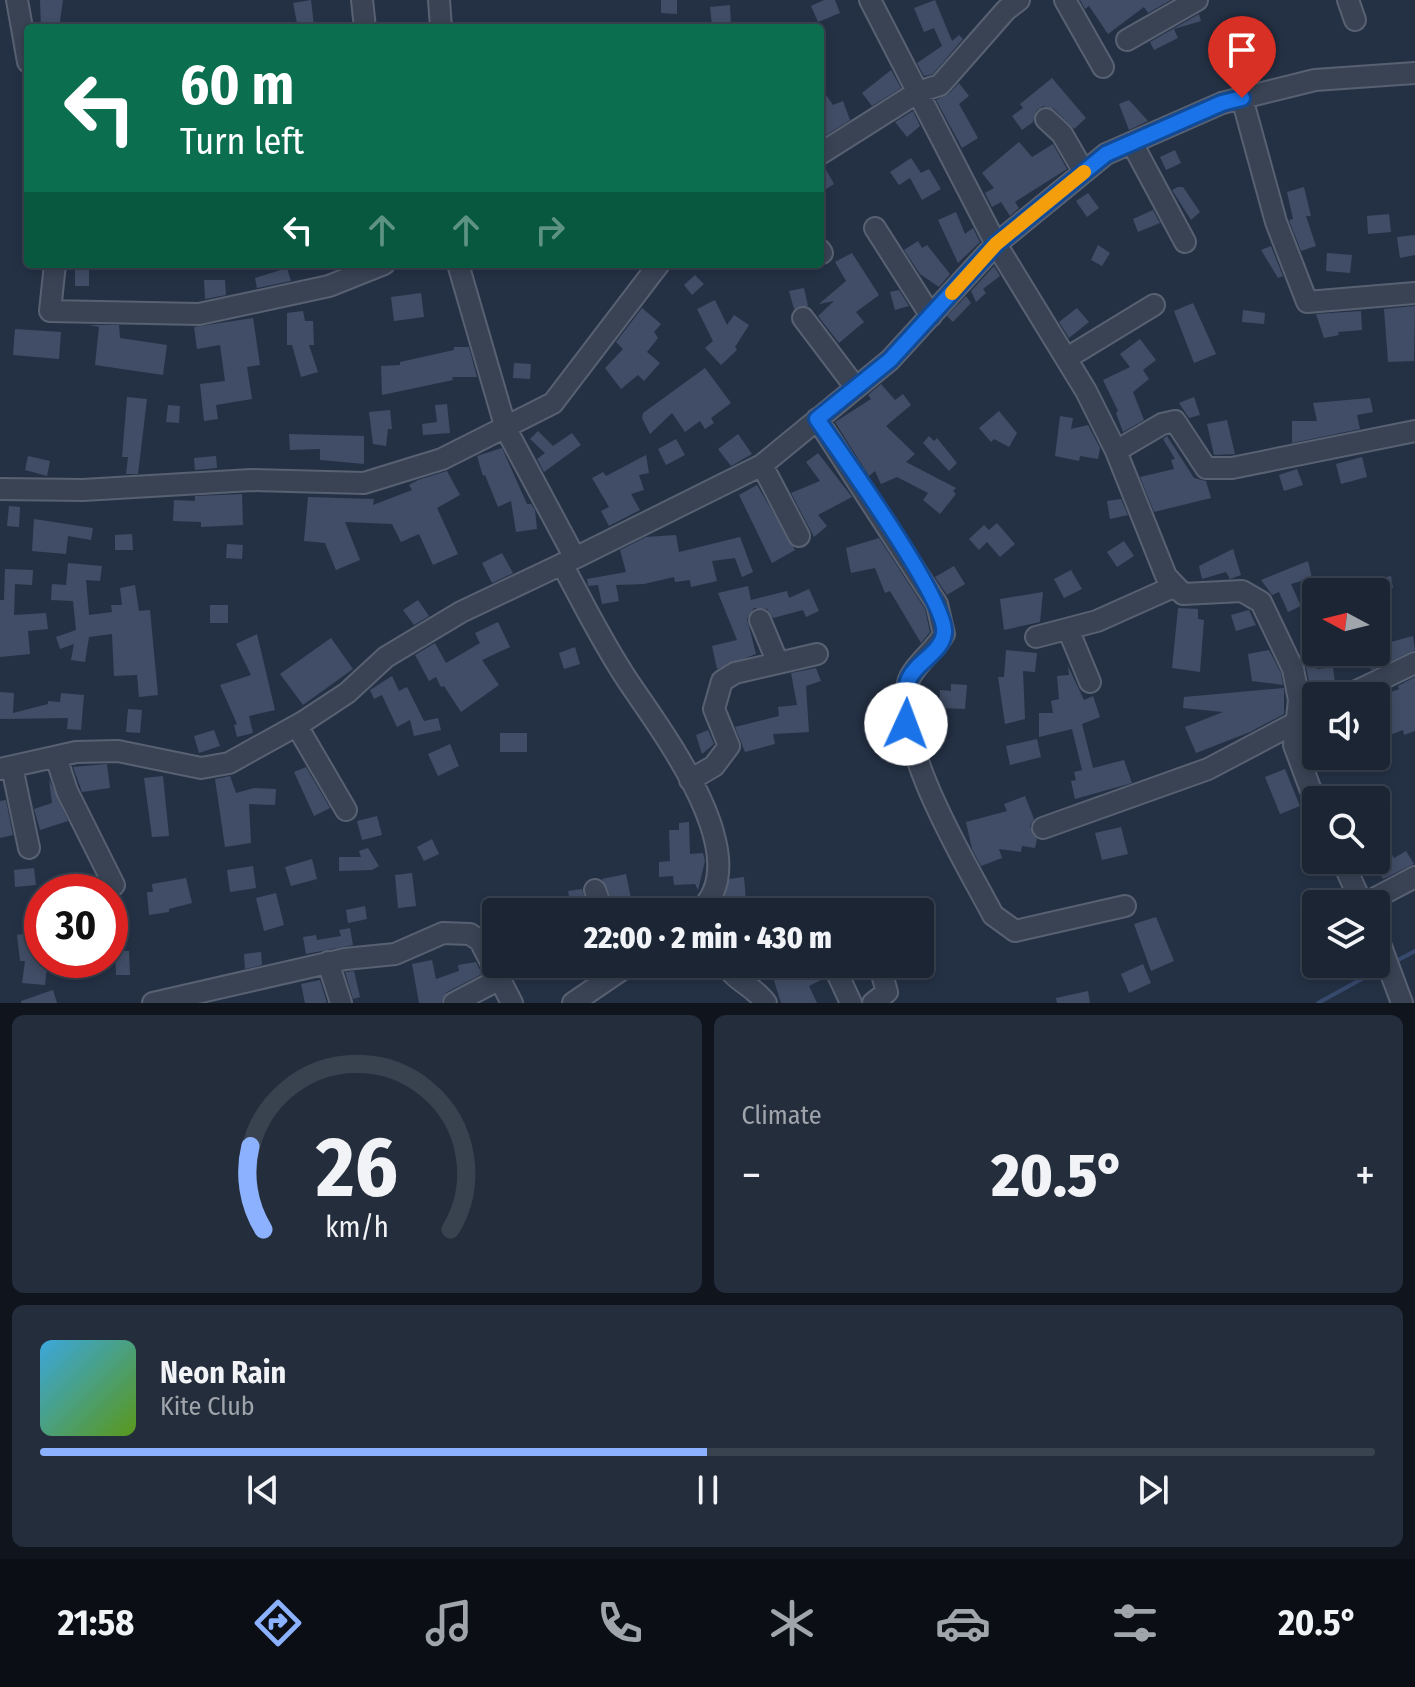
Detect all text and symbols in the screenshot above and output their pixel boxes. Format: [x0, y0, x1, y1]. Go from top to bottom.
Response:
pin [1208, 16, 1276, 98]
icon: arrive [1220, 28, 1264, 72]
text: 60 m [180, 52, 294, 119]
icon: left [48, 56, 152, 160]
text: Turn left [180, 120, 304, 164]
icon: left [276, 208, 320, 252]
icon: ahead [360, 208, 404, 252]
icon: ahead [444, 208, 488, 252]
icon: right [528, 208, 572, 252]
north arrow [1302, 578, 1390, 666]
map controls [1302, 578, 1390, 978]
position arrow [864, 682, 948, 766]
button: sound [1302, 682, 1390, 770]
button: search [1302, 786, 1390, 874]
speed limit sign: 30 [24, 874, 128, 978]
button: layers [1302, 890, 1390, 978]
text: 22:00 · 2 min · 430 m [584, 920, 832, 956]
text: Climate [742, 1100, 822, 1131]
text: 26 [315, 1118, 398, 1218]
text: 20.5° [991, 1140, 1125, 1212]
text: − [742, 1149, 761, 1202]
text: + [1355, 1149, 1375, 1202]
text: km/h [325, 1210, 389, 1245]
text: Neon Rain [160, 1355, 286, 1391]
text: Kite Club [160, 1391, 255, 1422]
icon: previous [241, 1468, 285, 1512]
icon: pause [686, 1468, 730, 1512]
icon: next [1131, 1468, 1175, 1512]
icon: directions [250, 1595, 306, 1651]
icon: music [421, 1595, 477, 1651]
icon: phone [592, 1595, 648, 1651]
icon: climate [764, 1595, 820, 1651]
icon: car [935, 1595, 991, 1651]
icon: filters [1107, 1595, 1163, 1651]
text: 21:58 [58, 1601, 134, 1645]
text: 20.5° [1278, 1601, 1357, 1645]

